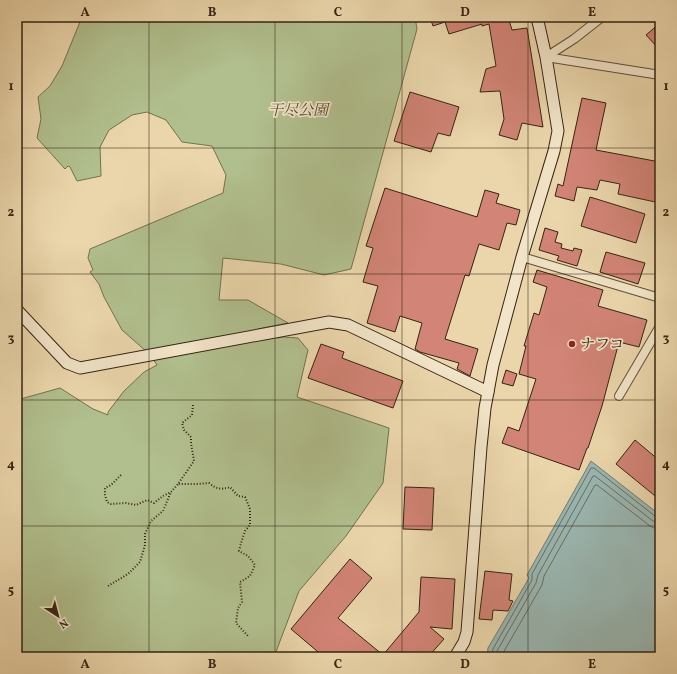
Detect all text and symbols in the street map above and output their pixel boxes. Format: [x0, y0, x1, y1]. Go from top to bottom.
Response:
text: A [80, 4, 90, 22]
text: B [208, 4, 217, 22]
text: C [334, 4, 342, 22]
text: D [460, 4, 470, 22]
text: E [588, 4, 596, 22]
text: 1 [8, 78, 14, 96]
text: 1 [663, 78, 669, 96]
park label: 干尽公園 [268, 101, 331, 122]
text: 2 [8, 204, 15, 222]
text: 2 [663, 204, 670, 222]
text: 3 [8, 330, 15, 348]
text: 3 [663, 330, 670, 348]
place label: ナフコ [580, 335, 624, 356]
marker: ナフコ [567, 339, 577, 349]
text: 4 [7, 456, 15, 474]
text: 4 [662, 456, 670, 474]
text: 5 [8, 582, 14, 600]
text: 5 [663, 582, 669, 600]
north arrow [38, 596, 78, 636]
text: N [55, 614, 71, 631]
text: A [80, 656, 90, 674]
text: B [208, 656, 217, 674]
text: C [334, 656, 342, 674]
text: D [460, 656, 470, 674]
text: E [588, 656, 596, 674]

